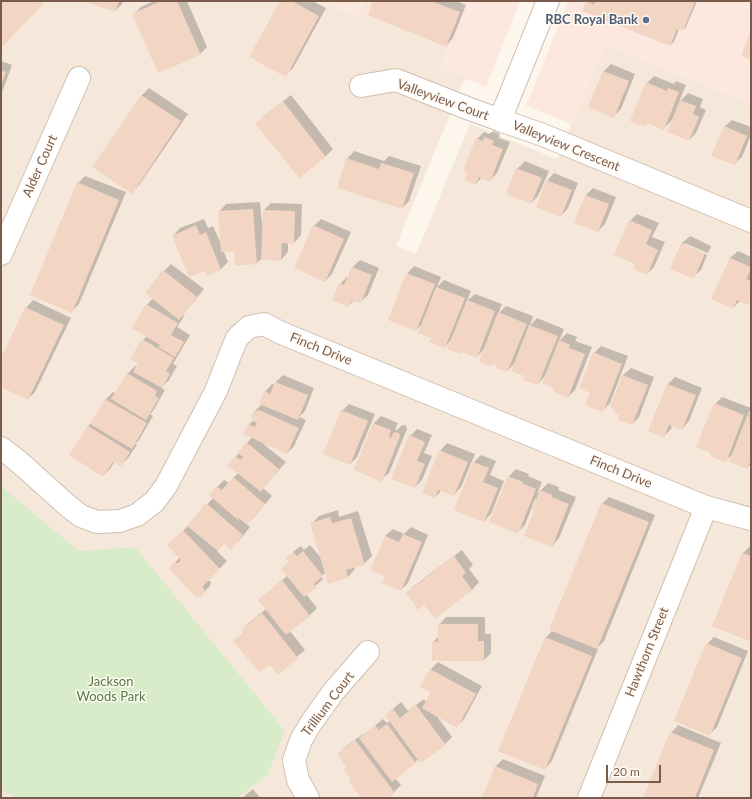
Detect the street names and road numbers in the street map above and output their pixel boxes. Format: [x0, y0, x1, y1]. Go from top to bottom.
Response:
street label: Valleyview Court [395, 76, 491, 124]
street label: Valleyview Crescent [510, 117, 622, 175]
street label: Alder Court [19, 132, 61, 200]
street label: Finch Drive [288, 330, 354, 368]
street label: Finch Drive [588, 453, 654, 491]
street label: Hawthorn Street [622, 605, 672, 699]
street label: Trillium Court [299, 668, 357, 740]

